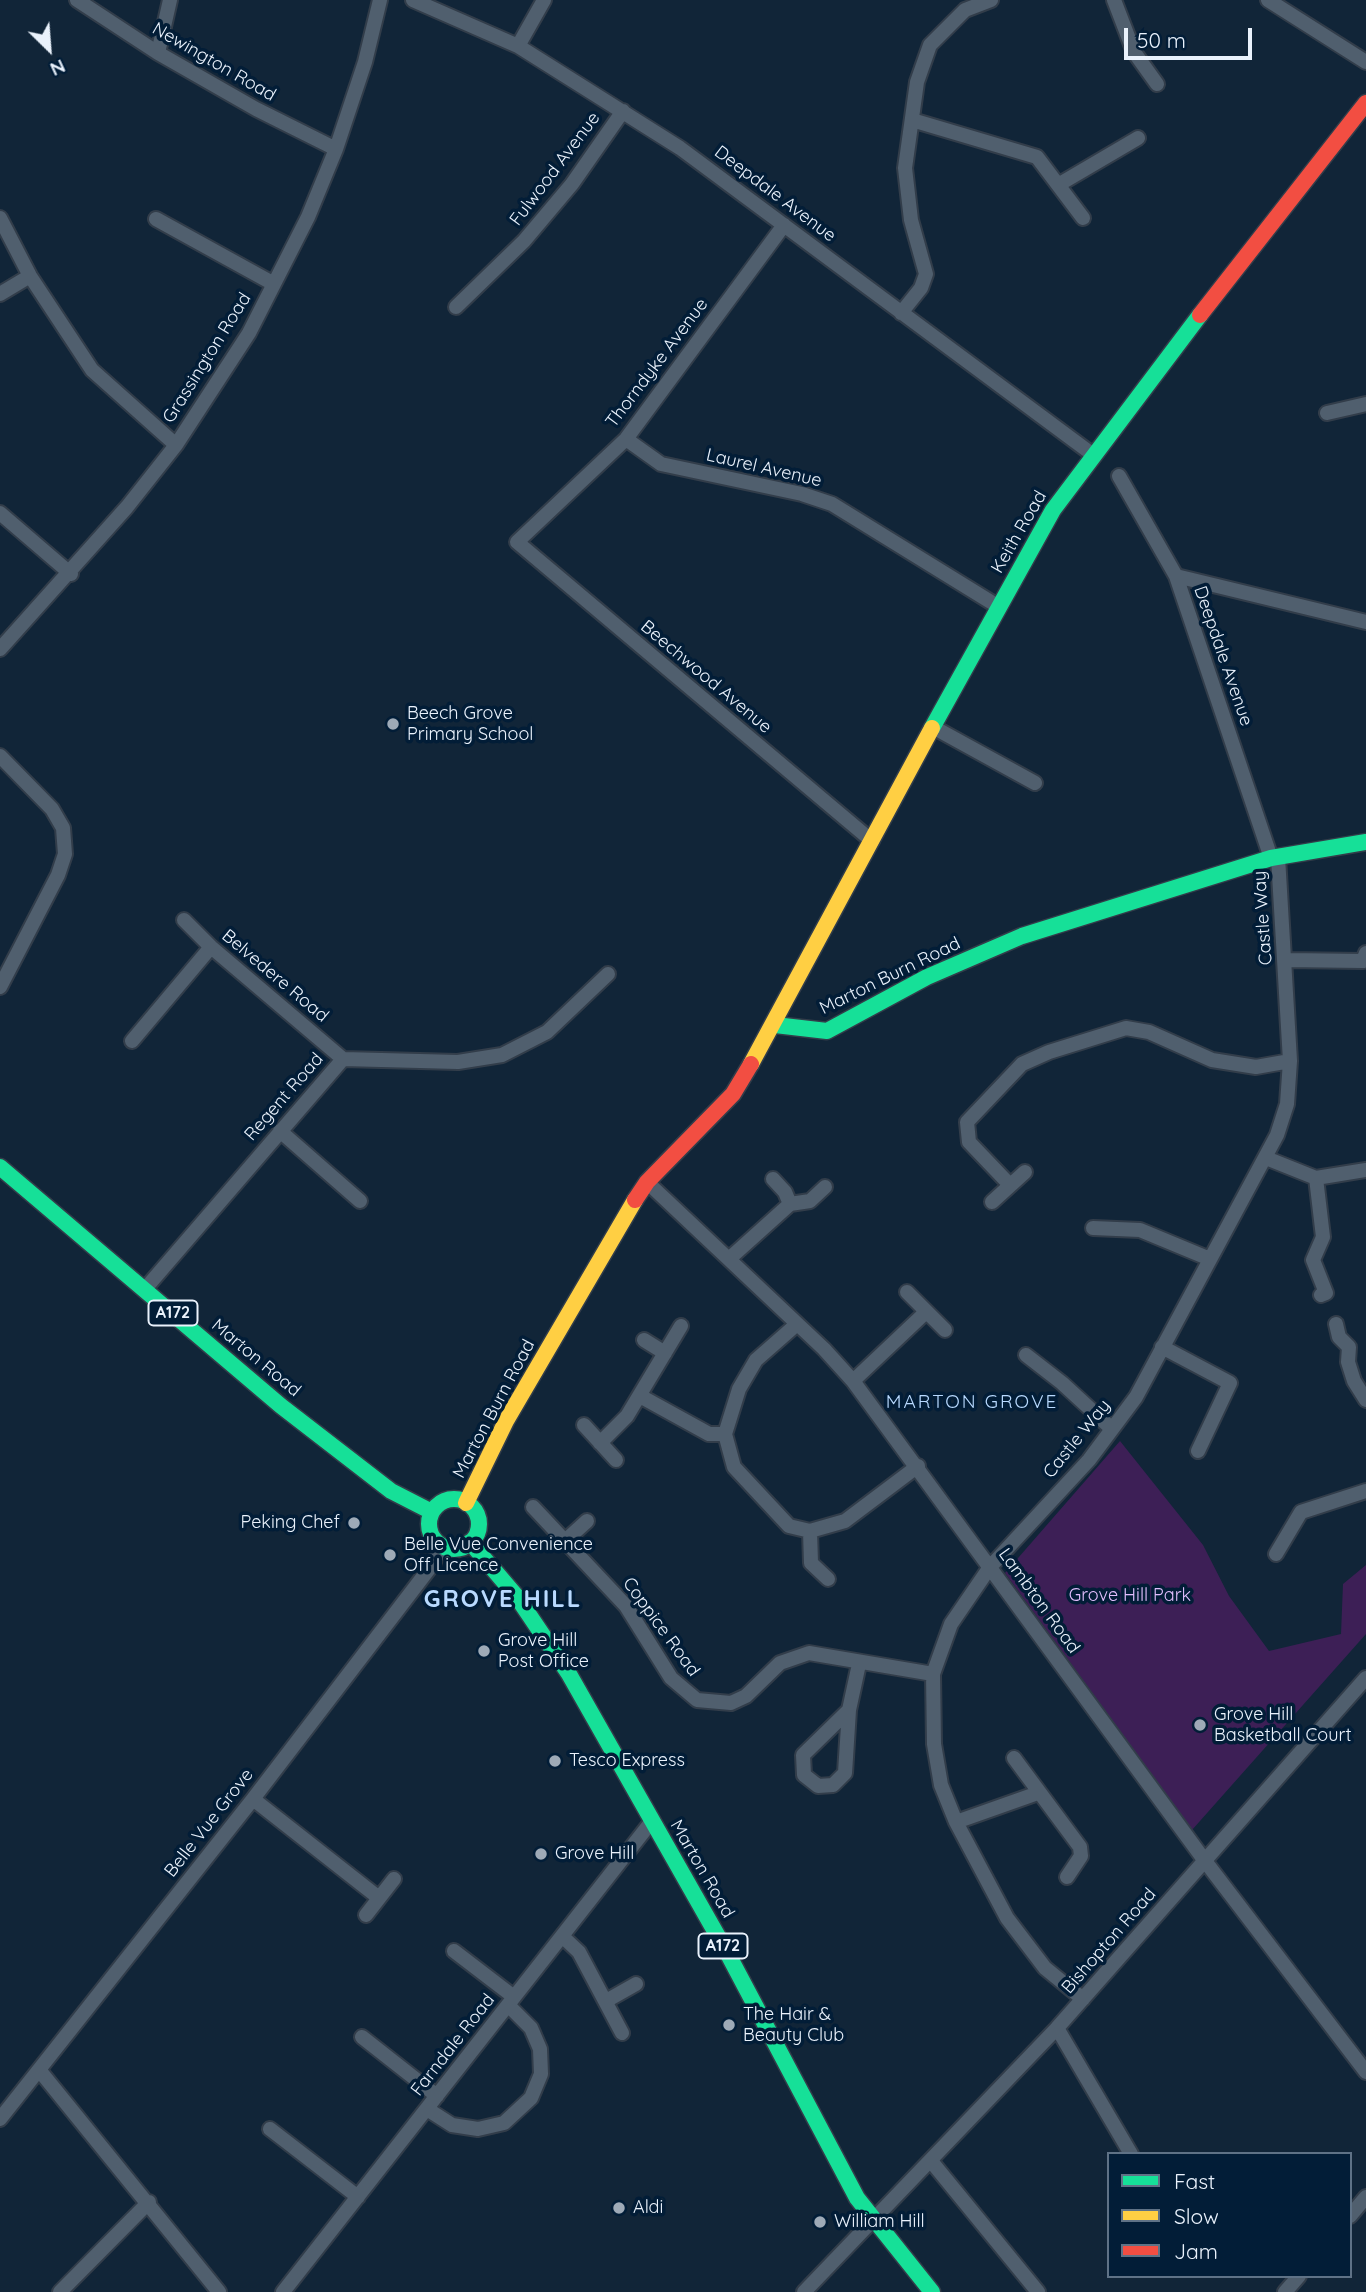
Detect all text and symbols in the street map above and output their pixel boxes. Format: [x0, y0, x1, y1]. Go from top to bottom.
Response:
north arrow [14, 14, 84, 84]
scale bar [1128, 14, 1256, 58]
street label: Newington Road [148, 18, 280, 106]
text: 50 m [1137, 27, 1186, 53]
text: N [46, 54, 69, 82]
street label: Fulwood Avenue [505, 108, 605, 230]
street label: Deepdale Avenue [710, 141, 840, 247]
street label: Grassington Road [158, 289, 256, 427]
street label: Thorndyke Avenue [601, 294, 713, 432]
street label: Laurel Avenue [704, 444, 824, 492]
street label: Keith Road [987, 487, 1051, 577]
street label: Deepdale Avenue [1189, 583, 1257, 729]
street label: Beechwood Avenue [636, 616, 776, 738]
place label: Beech Grove Primary School [407, 703, 533, 746]
marker: Beech Grove Primary School [385, 716, 401, 732]
street label: Castle Way [1249, 870, 1277, 966]
street label: Belvedere Road [217, 925, 333, 1027]
street label: Marton Burn Road [816, 933, 964, 1019]
street label: Regent Road [240, 1049, 328, 1145]
road number: A172 [148, 1301, 198, 1326]
street label: Marton Road [207, 1315, 305, 1401]
street label: Marton Burn Road [448, 1336, 540, 1482]
district label: MARTON GROVE [887, 1391, 1057, 1413]
street label: Castle Way [1039, 1395, 1115, 1483]
place label: Peking Chef [241, 1512, 340, 1534]
marker: Peking Chef [346, 1515, 362, 1531]
place label: Belle Vue Convenience Off Licence [404, 1534, 593, 1576]
street label: Lambton Road [994, 1544, 1084, 1658]
marker: Belle Vue Convenience Off Licence [382, 1547, 398, 1563]
street label: Coppice Road [618, 1573, 704, 1681]
park label: Grove Hill Park [1069, 1585, 1191, 1607]
district label: GROVE HILL [425, 1586, 581, 1614]
place label: Grove Hill Post Office [498, 1630, 589, 1672]
marker: Grove Hill Post Office [476, 1643, 492, 1659]
place label: Grove Hill Basketball Court [1214, 1704, 1351, 1746]
marker: Grove Hill Basketball Court [1192, 1717, 1208, 1733]
place label: Tesco Express [569, 1750, 685, 1772]
marker: Tesco Express [547, 1753, 563, 1769]
street label: Belle Vue Grove [160, 1765, 258, 1881]
street label: Marton Road [665, 1816, 739, 1922]
place label: Grove Hill [555, 1843, 634, 1865]
marker: Grove Hill [533, 1846, 549, 1862]
street label: Bishopton Road [1057, 1884, 1161, 1998]
road number: A172 [698, 1934, 748, 1958]
street label: Farndale Road [406, 1990, 500, 2100]
place label: The Hair & Beauty Club [743, 2004, 844, 2046]
marker: The Hair & Beauty Club [721, 2017, 737, 2033]
legend [1107, 2152, 1352, 2278]
text: Fast [1174, 2168, 1215, 2194]
place label: Aldi [633, 2197, 663, 2219]
marker: Aldi [611, 2200, 627, 2216]
text: Slow [1174, 2203, 1219, 2229]
place label: William Hill [834, 2211, 925, 2233]
marker: William Hill [812, 2214, 828, 2230]
text: Jam [1174, 2238, 1218, 2264]

